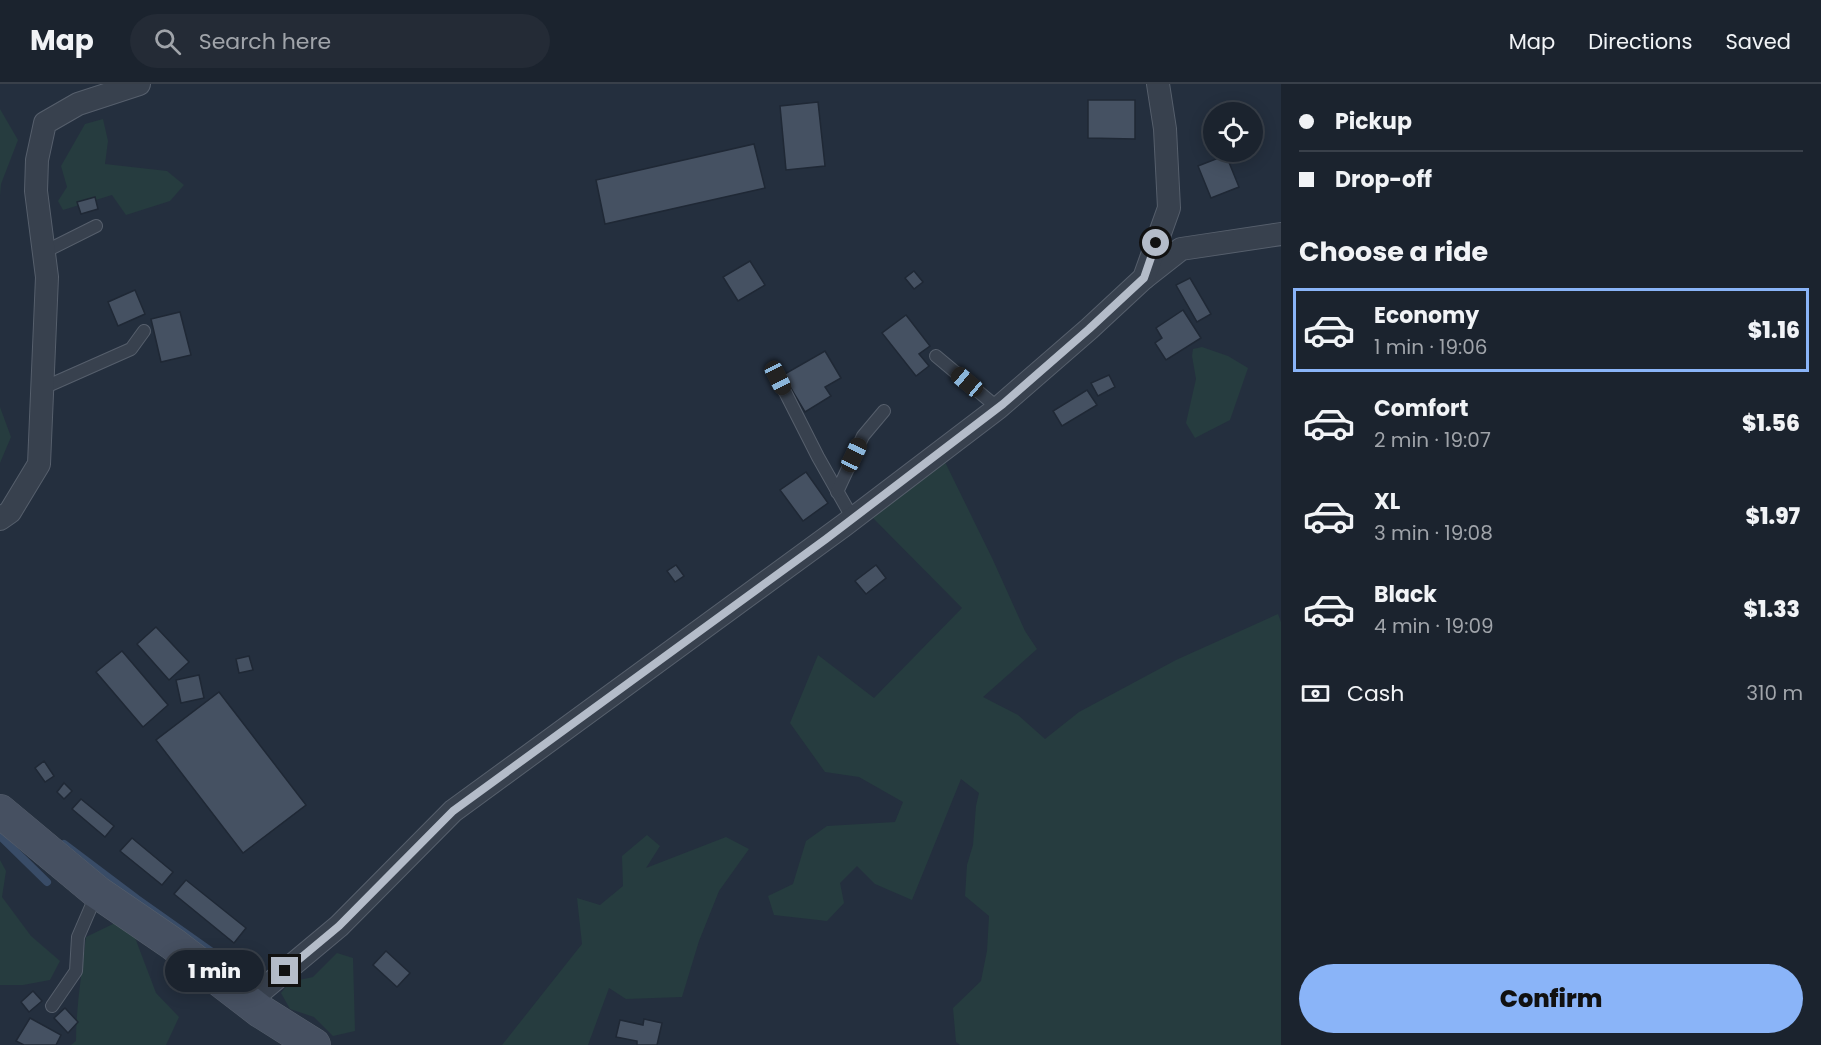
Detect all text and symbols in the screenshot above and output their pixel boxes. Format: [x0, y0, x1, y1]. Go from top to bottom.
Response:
search box [130, 14, 550, 68]
text: Map [30, 21, 94, 60]
icon: search [151, 25, 184, 58]
text: Search here [199, 26, 331, 57]
text: Map [1509, 27, 1555, 56]
text: Directions [1588, 27, 1692, 56]
text: Saved [1725, 27, 1791, 56]
map controls [1203, 102, 1263, 162]
button: locate [1203, 102, 1263, 162]
text: Pickup [1335, 106, 1412, 137]
text: Drop-off [1335, 164, 1432, 195]
route start [1142, 229, 1169, 256]
text: Choose a ride [1299, 233, 1488, 270]
text: Economy [1374, 300, 1479, 331]
icon: car [1302, 303, 1356, 357]
text: $1.16 [1748, 315, 1800, 346]
text: 1 min · 19:06 [1374, 333, 1488, 361]
car [762, 358, 794, 398]
car [947, 364, 987, 400]
text: Comfort [1374, 393, 1468, 424]
icon: car [1302, 396, 1356, 450]
text: $1.56 [1742, 408, 1800, 439]
text: 2 min · 19:07 [1374, 426, 1491, 454]
car [838, 435, 870, 475]
text: XL [1374, 486, 1400, 517]
icon: car [1302, 489, 1356, 543]
text: $1.97 [1745, 501, 1800, 532]
text: 3 min · 19:08 [1374, 519, 1493, 547]
text: Black [1374, 579, 1437, 610]
icon: car [1302, 582, 1356, 636]
text: $1.33 [1743, 594, 1800, 625]
text: 4 min · 19:09 [1374, 612, 1494, 640]
icon: cash [1299, 677, 1332, 710]
text: Cash [1347, 678, 1404, 709]
text: 310 m [1746, 679, 1803, 707]
callout: 1 min [165, 950, 264, 992]
text: 1 min [188, 957, 241, 985]
route end [271, 957, 298, 984]
button: Confirm [1299, 964, 1803, 1033]

